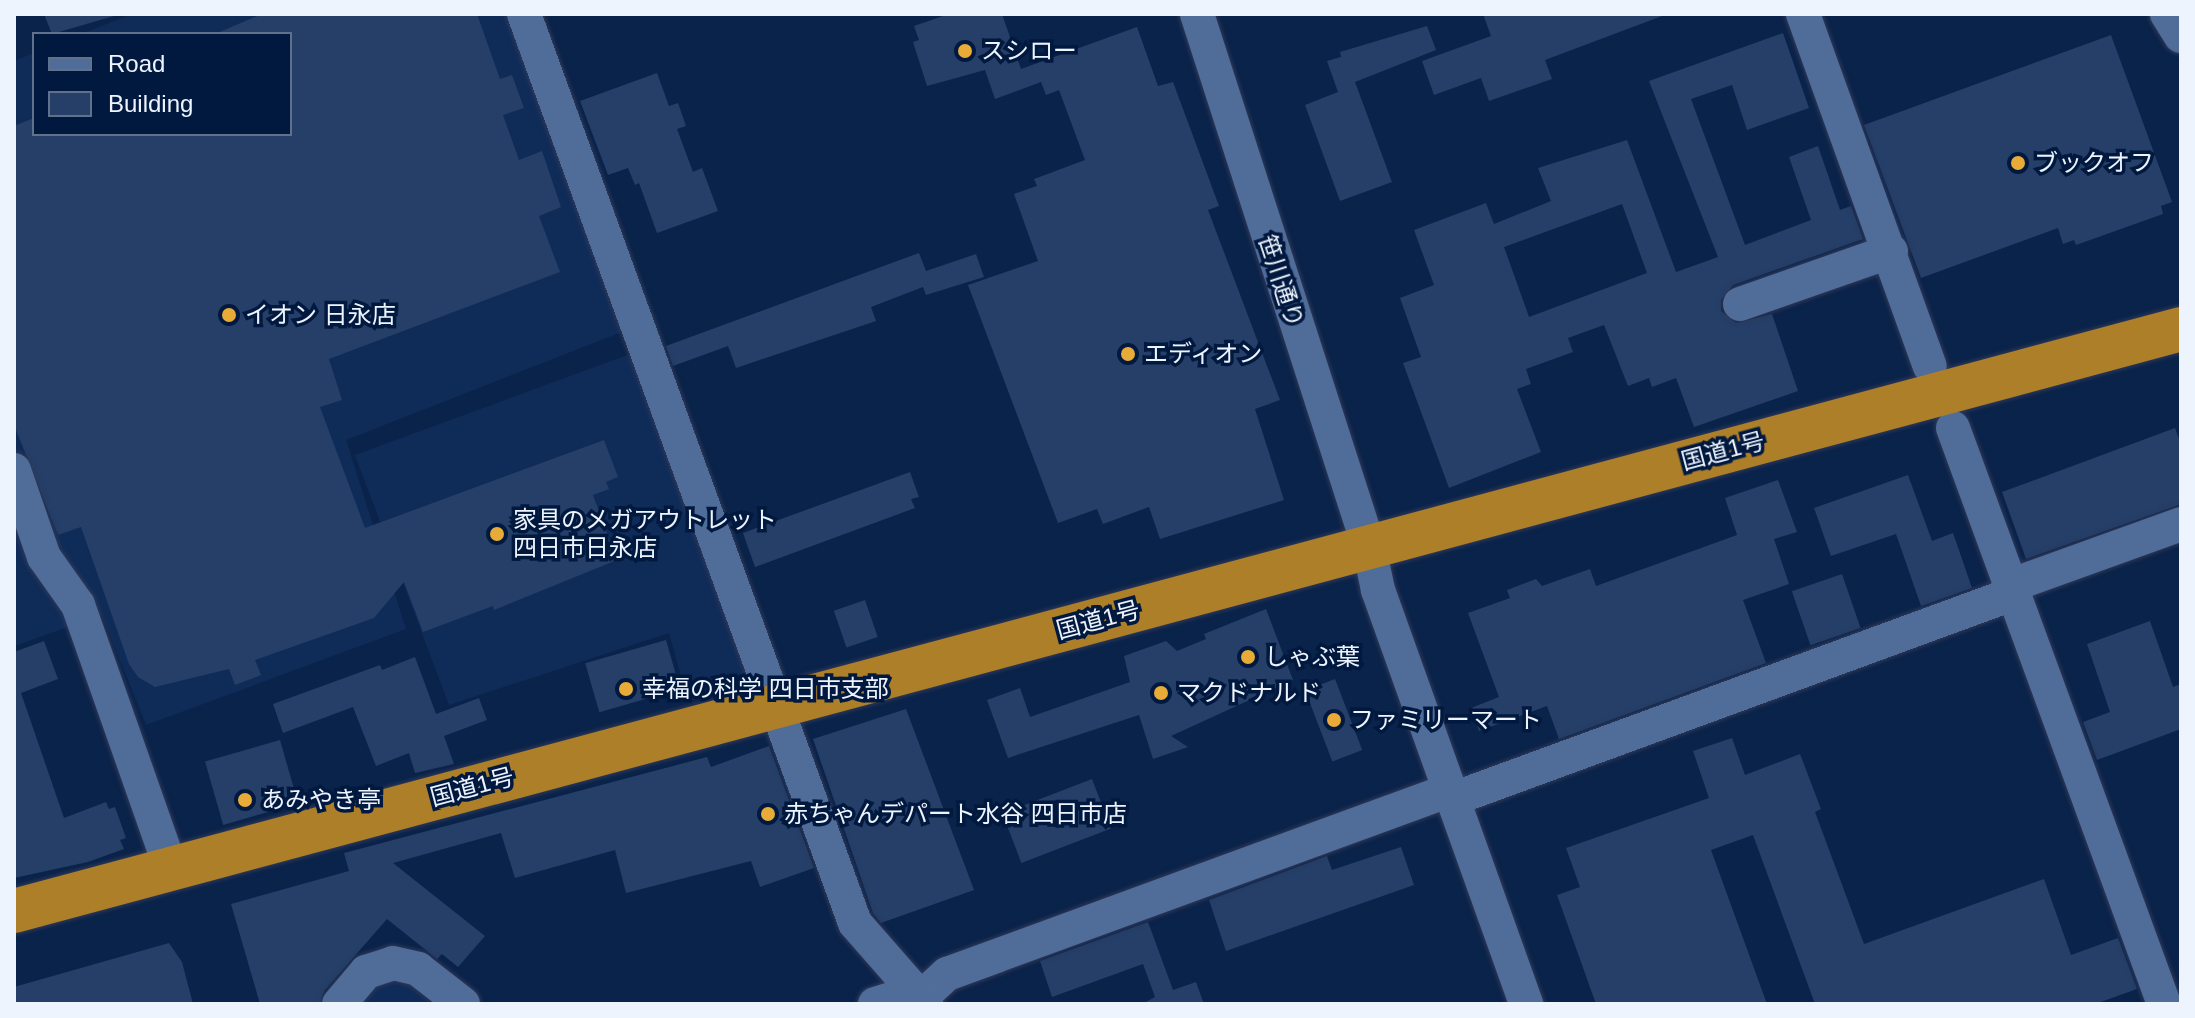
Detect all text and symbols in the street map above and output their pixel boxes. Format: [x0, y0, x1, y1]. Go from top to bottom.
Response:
legend [32, 32, 292, 136]
place label: スシロー [981, 37, 1077, 65]
marker: スシロー [956, 42, 974, 60]
text: Road [108, 50, 165, 77]
text: Building [108, 90, 193, 117]
place label: ブックオフ [2034, 149, 2154, 177]
marker: ブックオフ [2009, 154, 2027, 172]
street label: 笹川通り [1252, 231, 1310, 331]
place label: イオン 日永店 [245, 301, 396, 329]
marker: イオン 日永店 [220, 306, 238, 324]
place label: エディオン [1144, 340, 1264, 368]
marker: エディオン [1119, 345, 1137, 363]
street label: 国道1号 [1678, 426, 1768, 476]
place label: 家具のメガアウトレット 四日市日永店 [513, 506, 777, 562]
marker: 家具のメガアウトレット 四日市日永店 [488, 525, 506, 543]
street label: 国道1号 [1053, 595, 1143, 645]
place label: しゃぶ葉 [1264, 643, 1360, 671]
marker: しゃぶ葉 [1239, 648, 1257, 666]
place label: 幸福の科学 四日市支部 [642, 675, 889, 703]
place label: マクドナルド [1177, 679, 1321, 707]
marker: 幸福の科学 四日市支部 [617, 680, 635, 698]
marker: マクドナルド [1152, 684, 1170, 702]
place label: ファミリーマート [1350, 706, 1542, 734]
marker: ファミリーマート [1325, 711, 1343, 729]
street label: 国道1号 [427, 762, 517, 812]
place label: あみやき亭 [261, 786, 381, 814]
marker: あみやき亭 [236, 791, 254, 809]
place label: 赤ちゃんデパート水谷 四日市店 [784, 800, 1127, 828]
marker: 赤ちゃんデパート水谷 四日市店 [759, 805, 777, 823]

